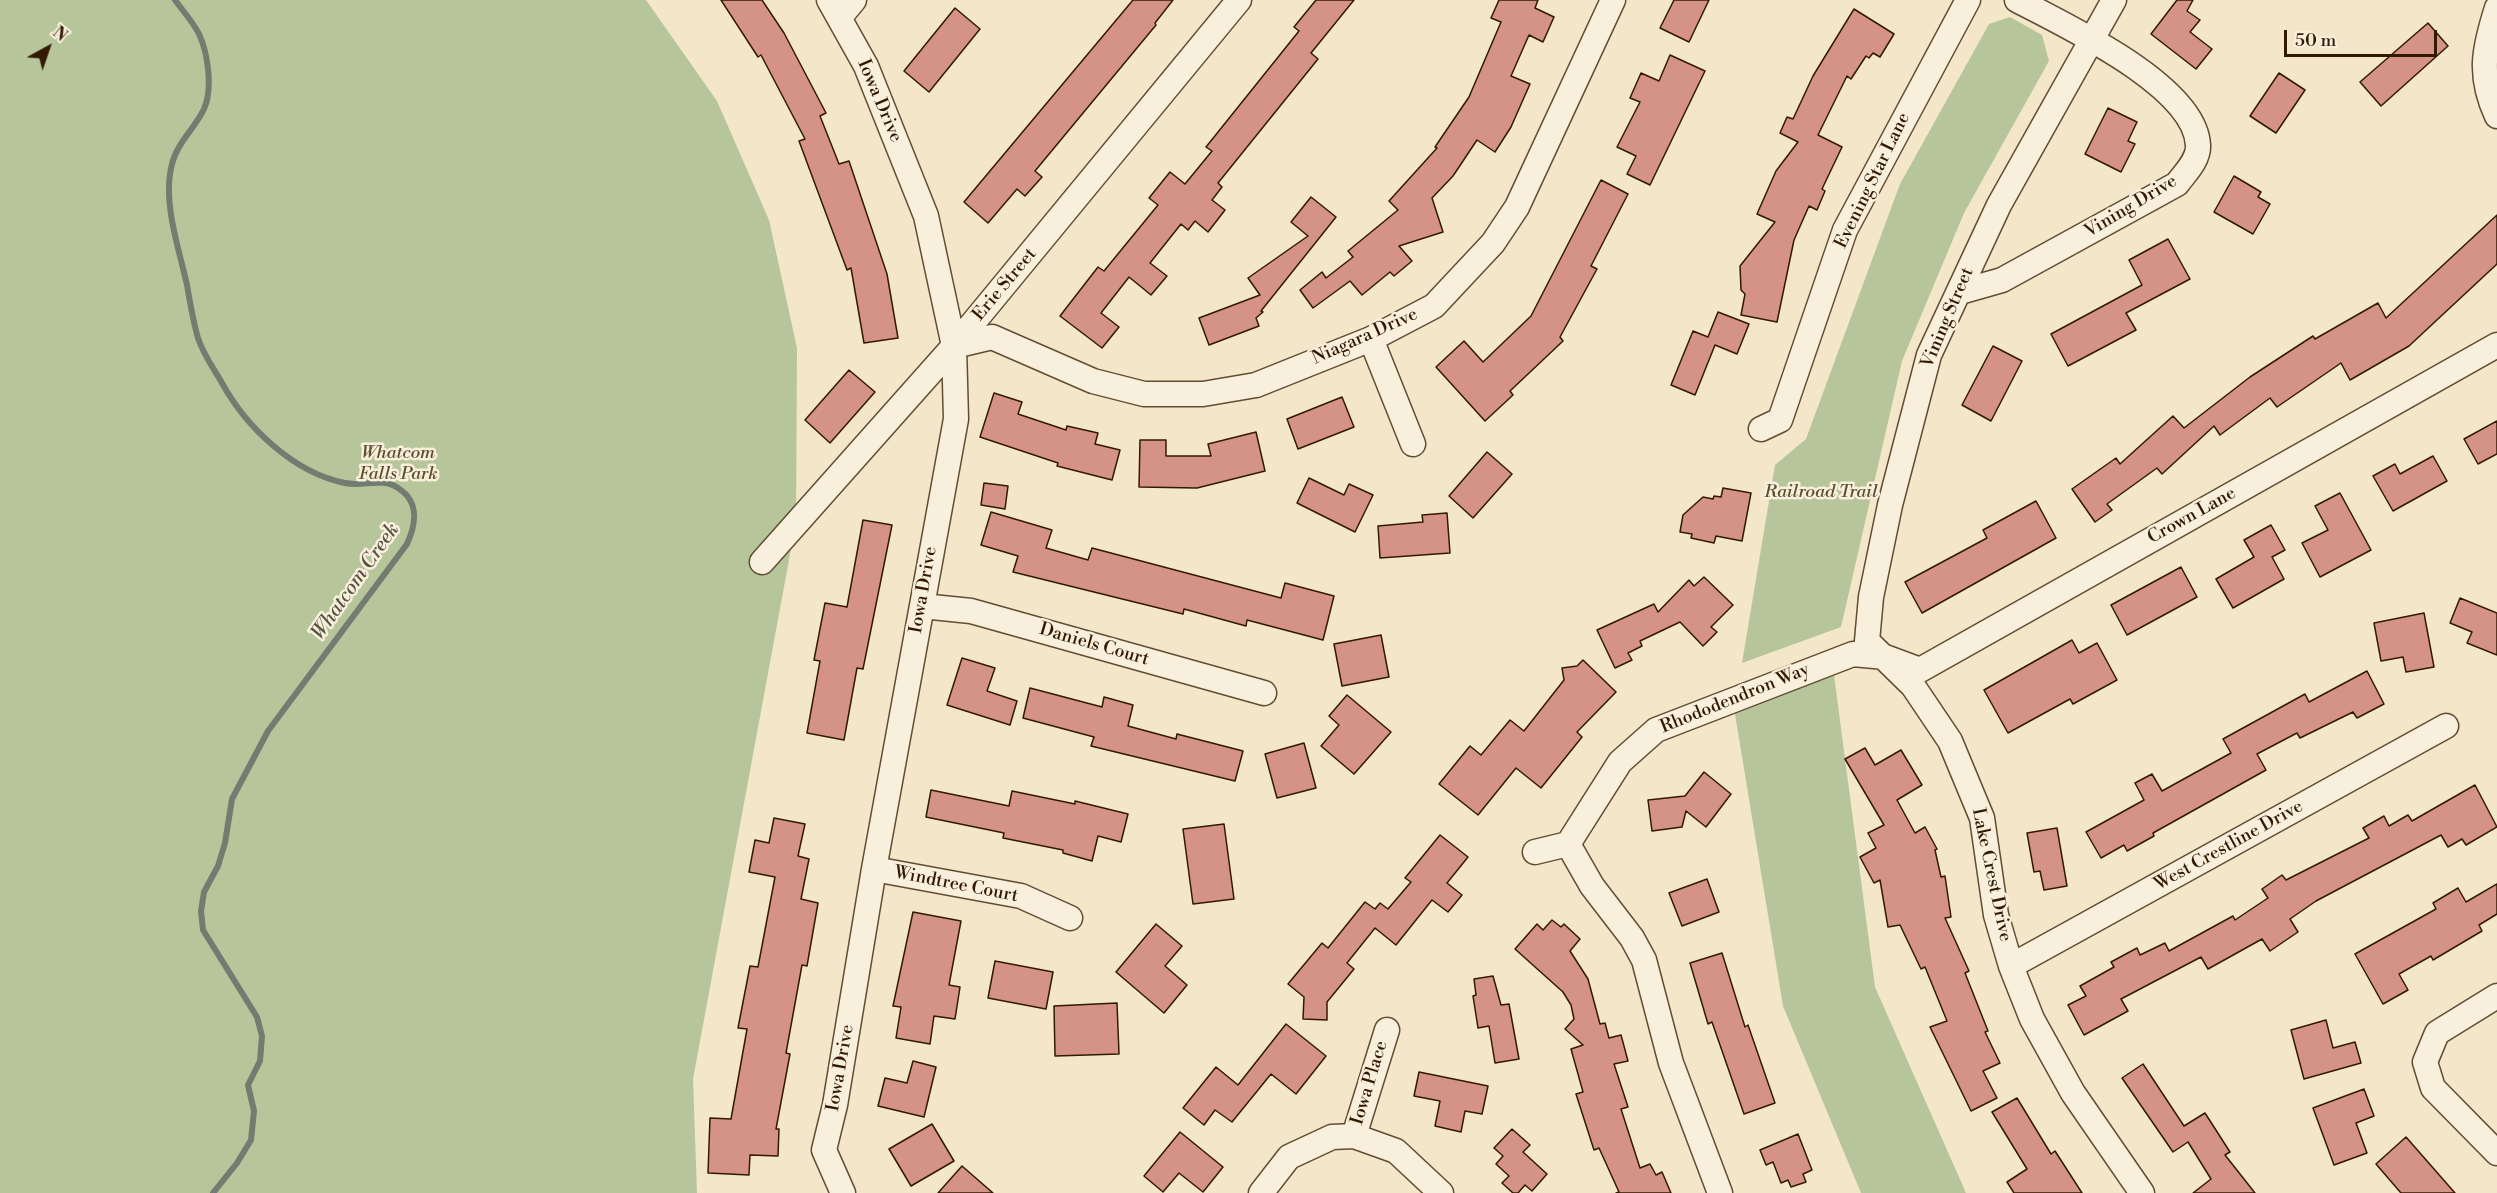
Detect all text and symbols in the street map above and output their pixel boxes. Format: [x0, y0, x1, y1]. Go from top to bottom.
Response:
north arrow [18, 18, 78, 78]
scale bar [2287, 18, 2440, 56]
text: N [48, 22, 71, 46]
text: 50 m [2295, 29, 2336, 52]
street label: Iowa Drive [852, 56, 906, 146]
street label: Evening Star Lane [1831, 110, 1915, 252]
street label: Vining Drive [2081, 171, 2181, 243]
street label: Erie Street [968, 244, 1042, 326]
street label: Vining Street [1917, 264, 1979, 372]
street label: Niagara Drive [1309, 304, 1421, 370]
park label: Whatcom Falls Park [358, 443, 438, 486]
park label: Railroad Trail [1764, 482, 1878, 504]
street label: Crown Lane [2144, 483, 2240, 549]
water label: Whatcom Creek [307, 519, 405, 645]
street label: Iowa Drive [906, 545, 942, 635]
street label: Daniels Court [1037, 619, 1151, 671]
street label: Rhododendron Way [1657, 659, 1813, 739]
street label: West Crestline Drive [2151, 796, 2307, 896]
street label: Lake Crest Drive [1966, 806, 2016, 944]
street label: Windtree Court [892, 862, 1020, 908]
street label: Iowa Drive [823, 1023, 859, 1113]
street label: Iowa Place [1347, 1038, 1393, 1128]

